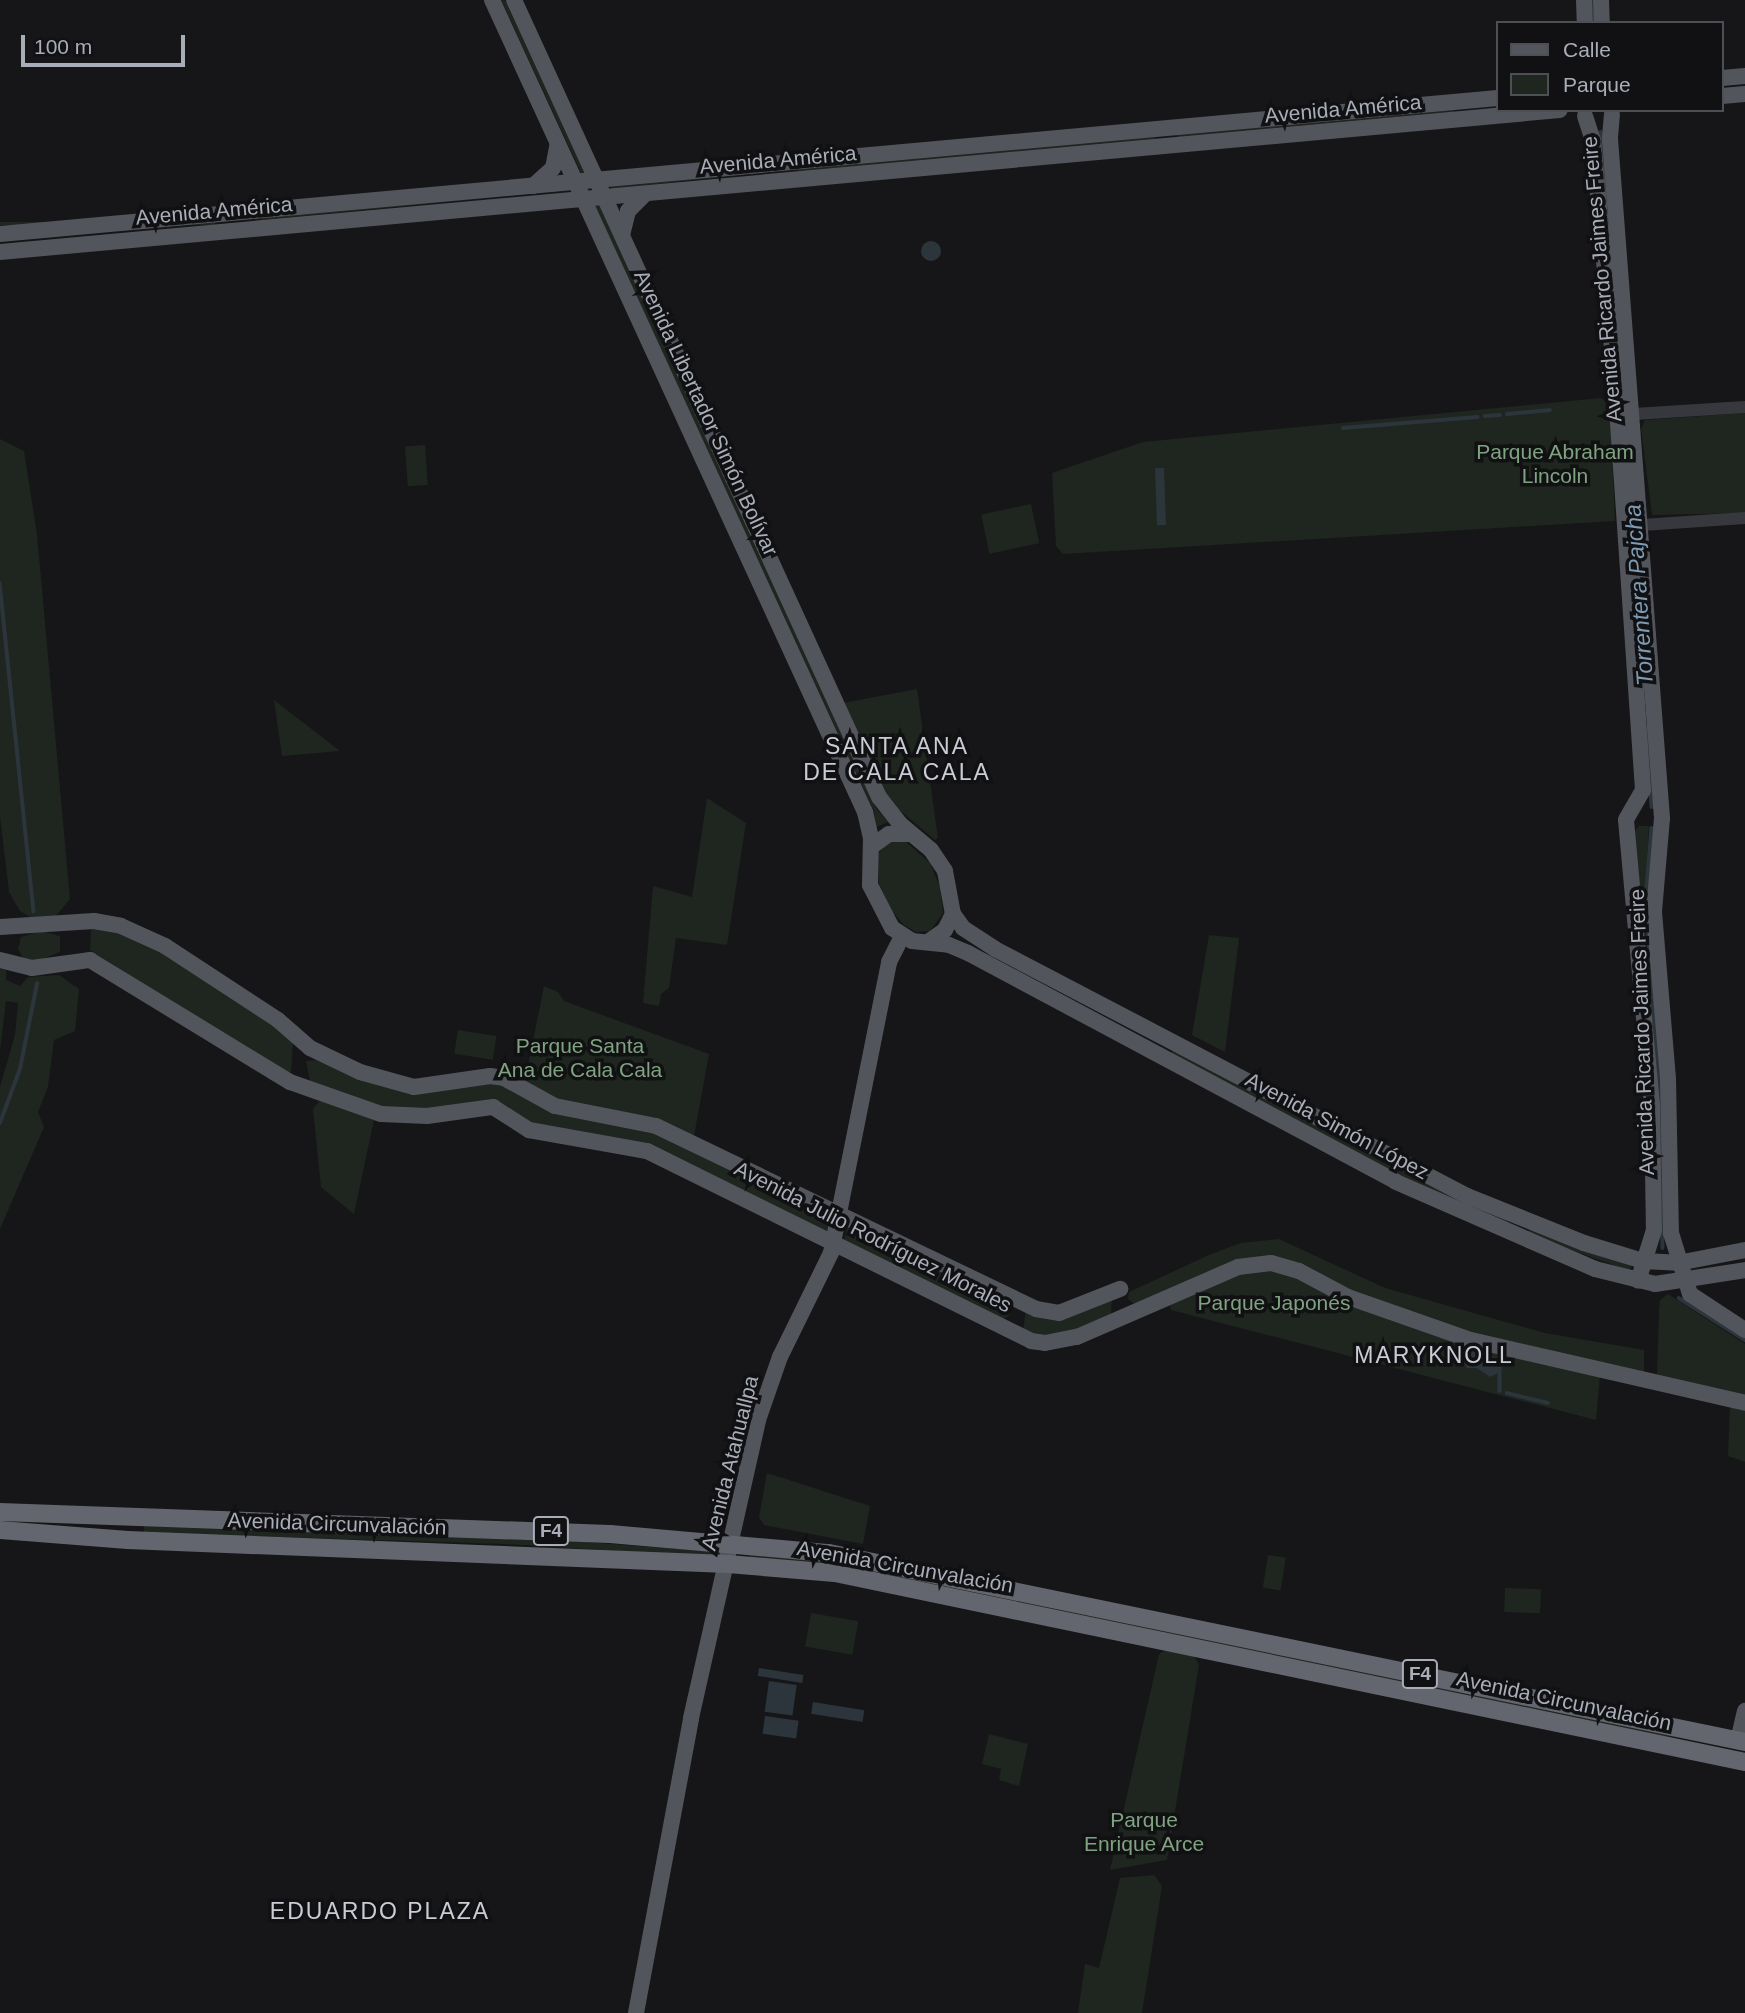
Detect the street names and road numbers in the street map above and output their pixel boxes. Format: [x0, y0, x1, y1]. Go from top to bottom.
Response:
street label: Avenida América [1263, 90, 1423, 128]
street label: Avenida Ricardo Jaimes Freire [1577, 135, 1627, 423]
street label: Avenida América [698, 141, 858, 179]
street label: Avenida América [134, 192, 294, 230]
street label: Avenida Libertador Simón Bolívar [629, 266, 783, 560]
street label: Avenida Ricardo Jaimes Freire [1624, 888, 1660, 1176]
street label: Avenida Simón López [1241, 1067, 1433, 1185]
street label: Avenida Julio Rodríguez Morales [730, 1156, 1016, 1318]
street label: Avenida Atahuallpa [696, 1372, 764, 1554]
street label: Avenida Circunvalación [227, 1508, 447, 1540]
road number: F4 [532, 1516, 570, 1546]
street label: Avenida Circunvalación [795, 1536, 1015, 1598]
road number: F4 [1401, 1658, 1439, 1690]
street label: Avenida Circunvalación [1454, 1666, 1674, 1736]

